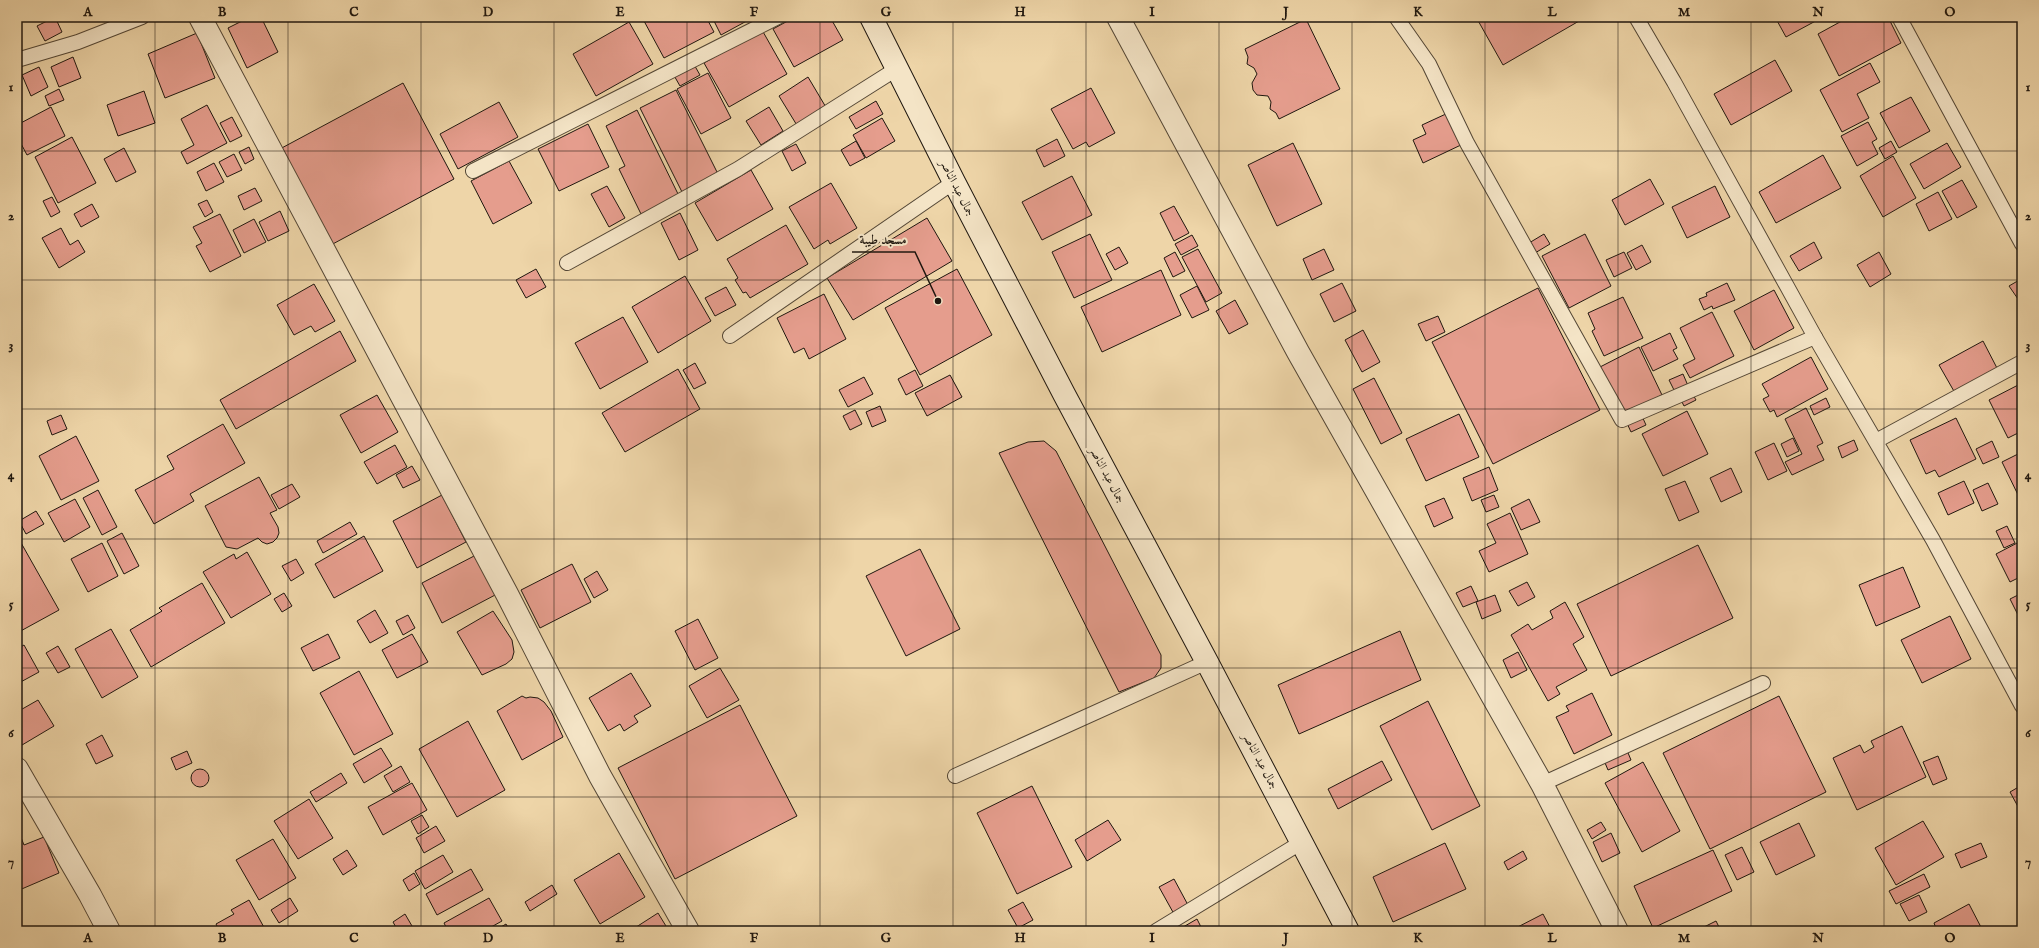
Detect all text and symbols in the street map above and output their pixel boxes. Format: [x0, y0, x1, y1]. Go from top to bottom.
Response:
text: A [83, 4, 94, 21]
text: B [218, 4, 227, 21]
text: C [349, 4, 359, 21]
text: D [483, 4, 494, 21]
text: E [615, 4, 625, 21]
text: F [750, 4, 759, 21]
text: G [881, 4, 892, 21]
text: H [1014, 4, 1026, 21]
text: I [1149, 4, 1155, 21]
text: J [1281, 4, 1289, 21]
text: K [1413, 4, 1423, 21]
text: L [1546, 4, 1557, 21]
text: M [1678, 4, 1691, 21]
text: N [1811, 4, 1824, 21]
text: O [1945, 4, 1956, 21]
text: 1 [9, 79, 14, 96]
text: 1 [2026, 79, 2031, 96]
street label: جمال عبد الناصر [935, 155, 978, 219]
text: 2 [8, 208, 14, 225]
text: 2 [2025, 208, 2031, 225]
callout: مسجد طيبة [852, 227, 915, 252]
text: مسجد طيبة [860, 232, 907, 249]
text: 3 [9, 337, 14, 354]
text: 3 [2026, 337, 2031, 354]
street label: جمال عبد الناصر [1085, 442, 1128, 506]
text: 4 [8, 467, 15, 484]
text: 4 [2025, 467, 2032, 484]
text: 5 [9, 596, 14, 613]
text: 5 [2026, 596, 2031, 613]
text: 6 [8, 725, 14, 742]
text: 6 [2025, 725, 2031, 742]
street label: جمال عبد الناصر [1238, 728, 1281, 792]
text: 7 [8, 854, 14, 871]
text: 7 [2025, 854, 2031, 871]
text: A [83, 930, 94, 947]
text: B [218, 930, 227, 947]
text: C [349, 930, 359, 947]
text: D [483, 930, 494, 947]
text: E [615, 930, 625, 947]
text: F [750, 930, 759, 947]
text: G [881, 930, 892, 947]
text: H [1014, 930, 1026, 947]
text: I [1149, 930, 1155, 947]
text: J [1281, 930, 1289, 947]
text: K [1413, 930, 1423, 947]
text: L [1546, 930, 1557, 947]
text: M [1678, 930, 1691, 947]
text: N [1811, 930, 1824, 947]
text: O [1945, 930, 1956, 947]

